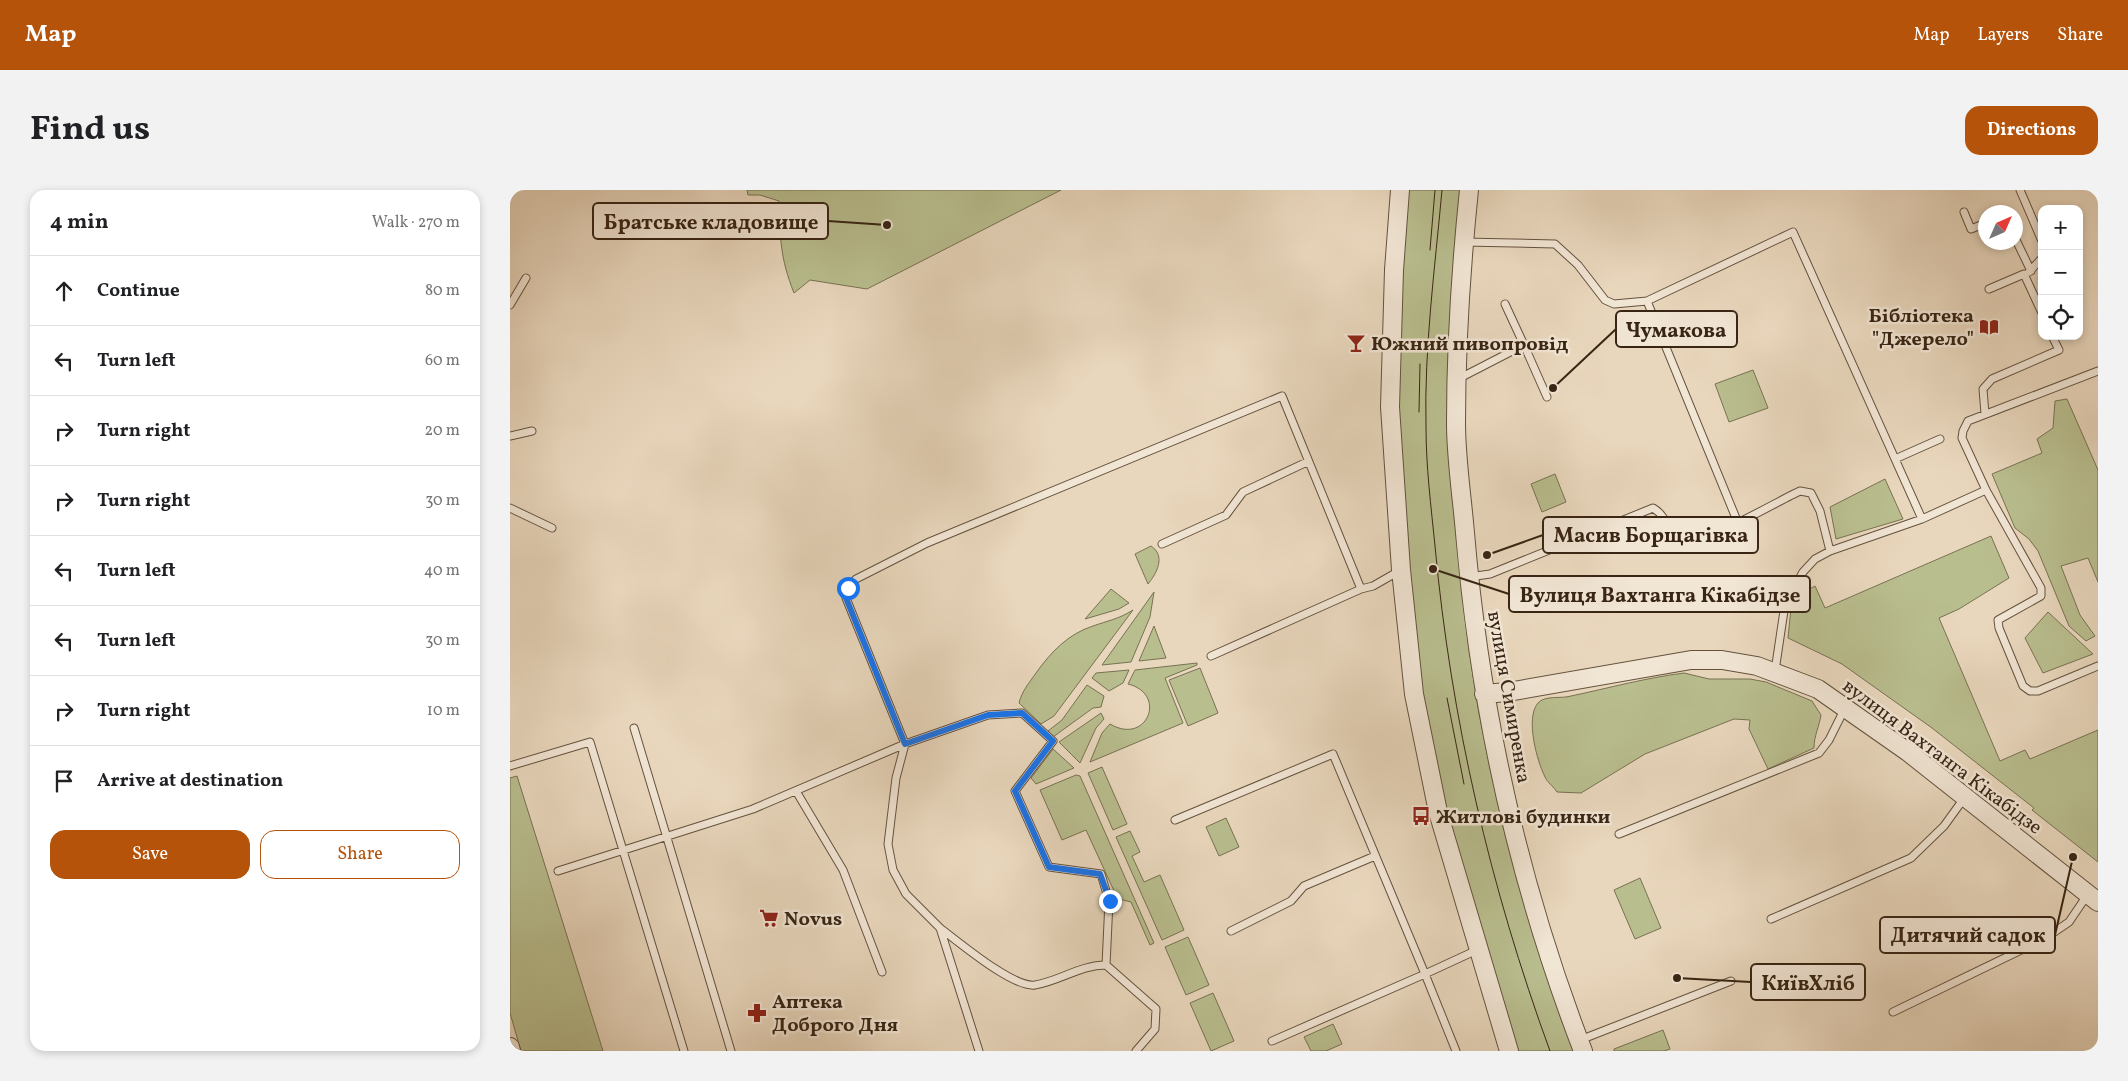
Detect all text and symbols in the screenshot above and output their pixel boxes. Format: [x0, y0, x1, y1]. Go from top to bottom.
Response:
text: Map [25, 18, 76, 52]
text: Map [1913, 23, 1949, 48]
text: Layers [1977, 23, 2029, 48]
text: Share [2057, 23, 2103, 48]
text: Find us [30, 106, 150, 154]
button: Directions [1965, 106, 2098, 155]
callout: Братське кладовище [593, 203, 828, 239]
north arrow [1978, 205, 2023, 250]
map controls [2038, 205, 2083, 340]
button: + [2038, 205, 2083, 250]
text: 4 min [50, 208, 109, 237]
text: Братське кладовище [604, 209, 818, 238]
text: Walk · 270 m [372, 212, 460, 234]
button: − [2038, 250, 2083, 295]
icon: ahead [50, 277, 78, 305]
text: Continue [97, 278, 180, 304]
text: 80 m [425, 280, 460, 302]
button: locate [2038, 295, 2083, 340]
place label: Бібліотека "Джерело" [1869, 303, 1974, 354]
callout: Чумакова [1616, 311, 1737, 347]
library icon: Бібліотека "Джерело" [1978, 316, 2000, 338]
text: Чумакова [1626, 317, 1726, 346]
place label: Южний пивопровід [1371, 331, 1568, 359]
bar icon: Южний пивопровід [1345, 332, 1367, 354]
icon: left [50, 347, 78, 375]
text: Turn left [97, 348, 176, 374]
text: 60 m [425, 350, 460, 372]
icon: right [50, 417, 78, 445]
text: Turn right [97, 418, 190, 444]
text: 20 m [425, 420, 460, 442]
icon: right [50, 487, 78, 515]
text: Turn right [97, 488, 190, 514]
text: 30 m [425, 490, 460, 512]
callout: Масив Борщагівка [1543, 517, 1758, 553]
text: Масив Борщагівка [1554, 522, 1748, 551]
icon: left [50, 557, 78, 585]
text: Turn left [97, 558, 176, 584]
text: 40 m [424, 560, 460, 582]
callout: Вулиця Вахтанга Кікабідзе [1509, 576, 1810, 612]
route start [837, 577, 860, 600]
text: Вулиця Вахтанга Кікабідзе [1520, 582, 1800, 611]
street label: вулиця Симиренка [1479, 609, 1537, 786]
icon: left [50, 627, 78, 655]
text: Turn left [97, 628, 176, 654]
text: 30 m [425, 630, 460, 652]
street label: вулиця Вахтанга Кікабідзе [1836, 673, 2047, 842]
icon: right [50, 697, 78, 725]
text: Turn right [97, 698, 190, 724]
text: 10 m [427, 700, 460, 722]
icon: arrive [50, 767, 78, 795]
text: Arrive at destination [97, 768, 283, 794]
place label: Житлові будинки [1436, 804, 1611, 832]
bus stop icon: Житлові будинки [1410, 805, 1432, 827]
button: Save [50, 830, 250, 879]
button: Share [260, 830, 460, 879]
route end [1099, 890, 1122, 913]
place label: Novus [784, 906, 842, 934]
supermarket icon: Novus [758, 907, 780, 929]
callout: Дитячий садок [1880, 917, 2055, 953]
text: Дитячий садок [1891, 922, 2046, 951]
callout: КиївХліб [1751, 964, 1865, 1000]
text: КиївХліб [1761, 970, 1855, 999]
place label: Аптека Доброго Дня [772, 989, 898, 1040]
pharmacy icon: Аптека Доброго Дня [746, 1002, 768, 1024]

